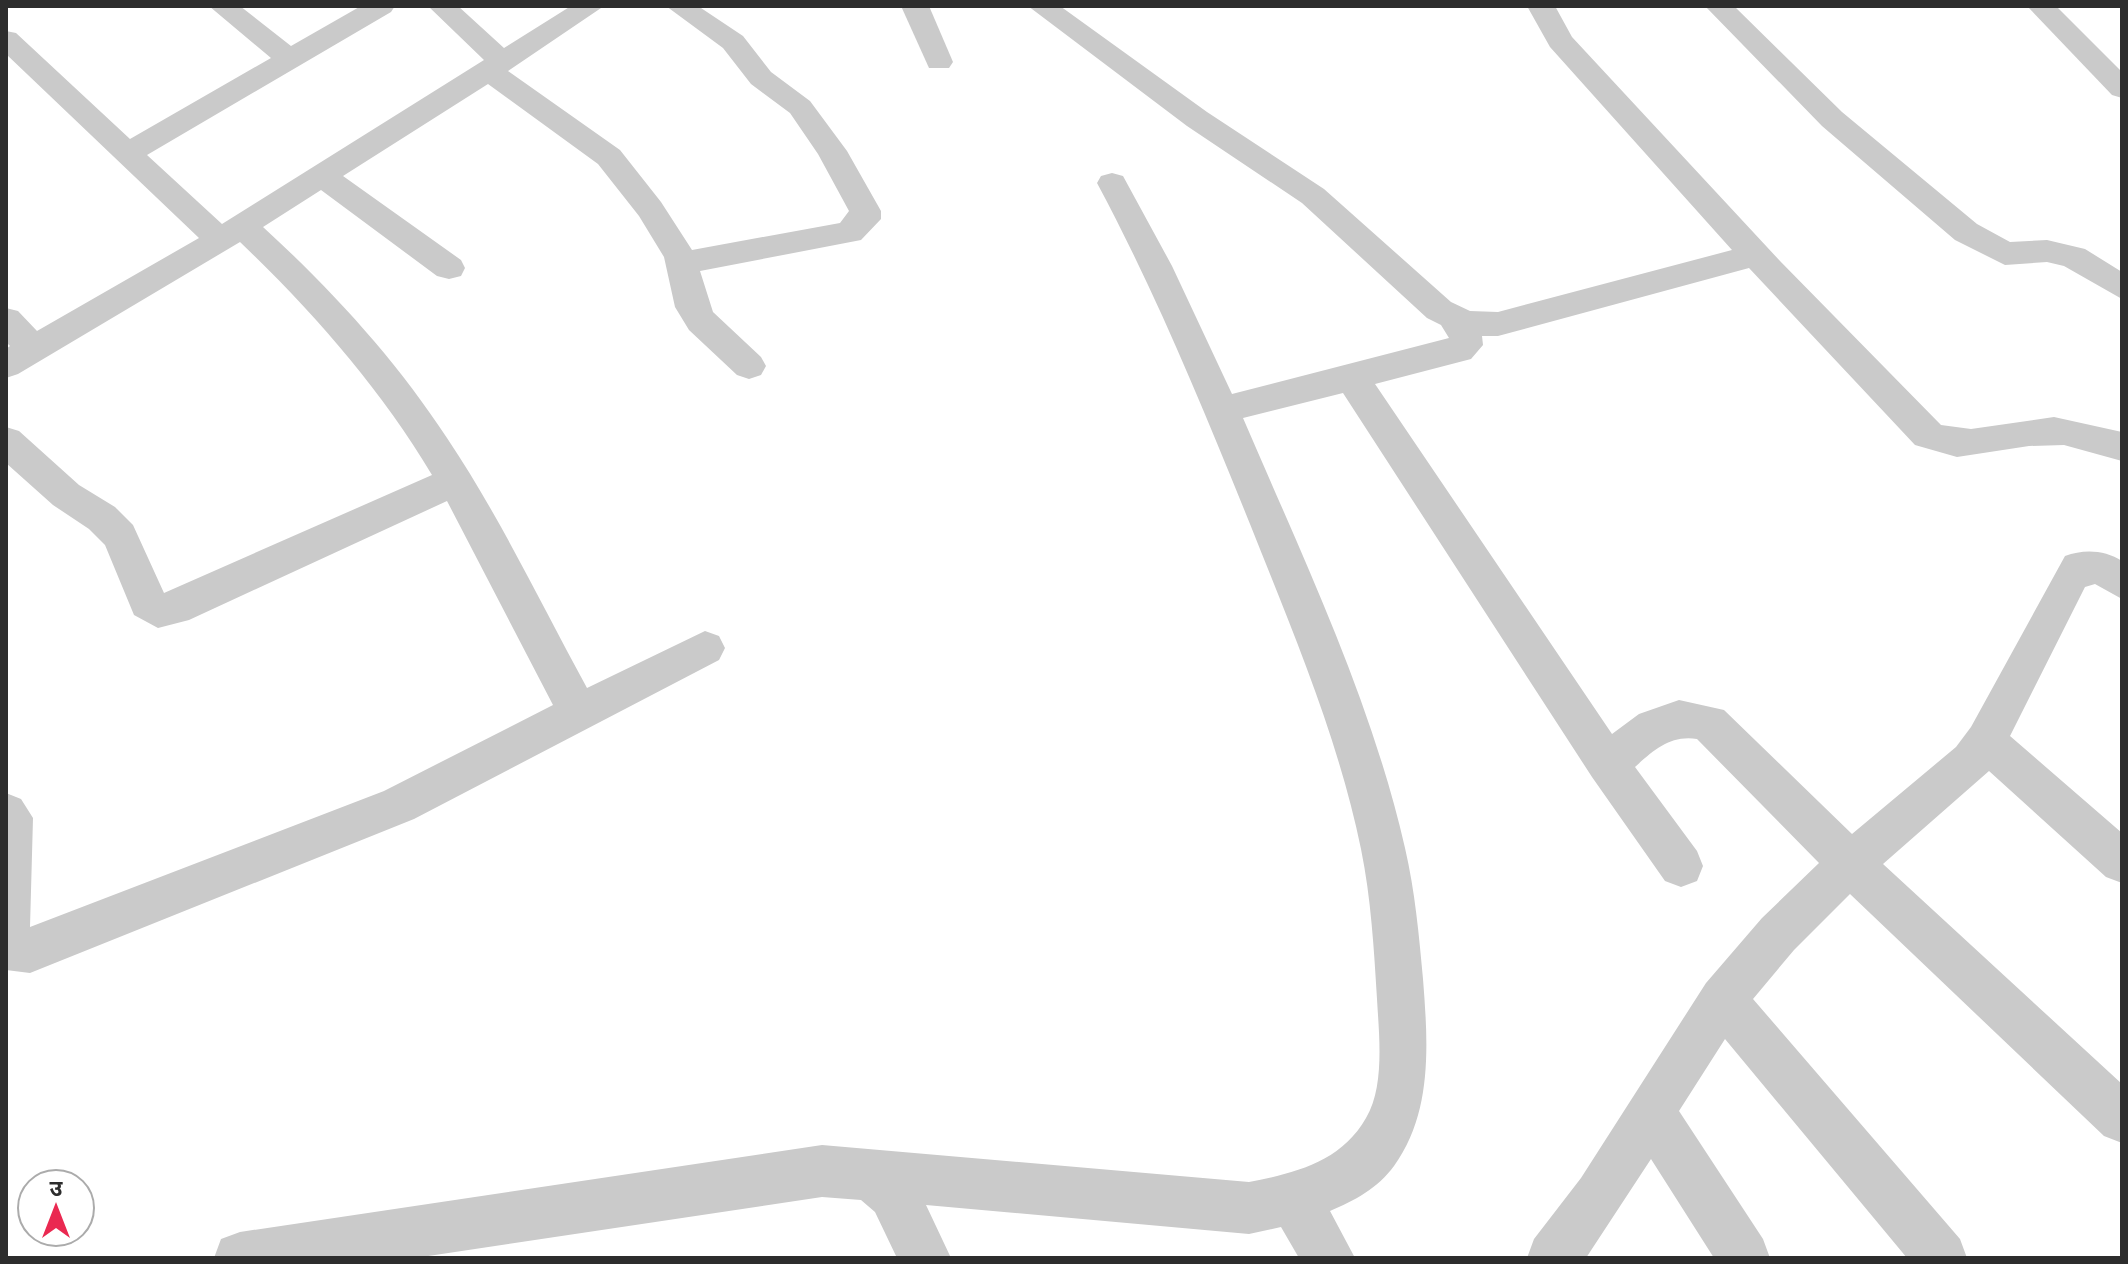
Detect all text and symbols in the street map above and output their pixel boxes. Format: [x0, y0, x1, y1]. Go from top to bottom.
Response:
north arrow [16, 1168, 96, 1248]
text: उ [50, 1174, 64, 1200]

